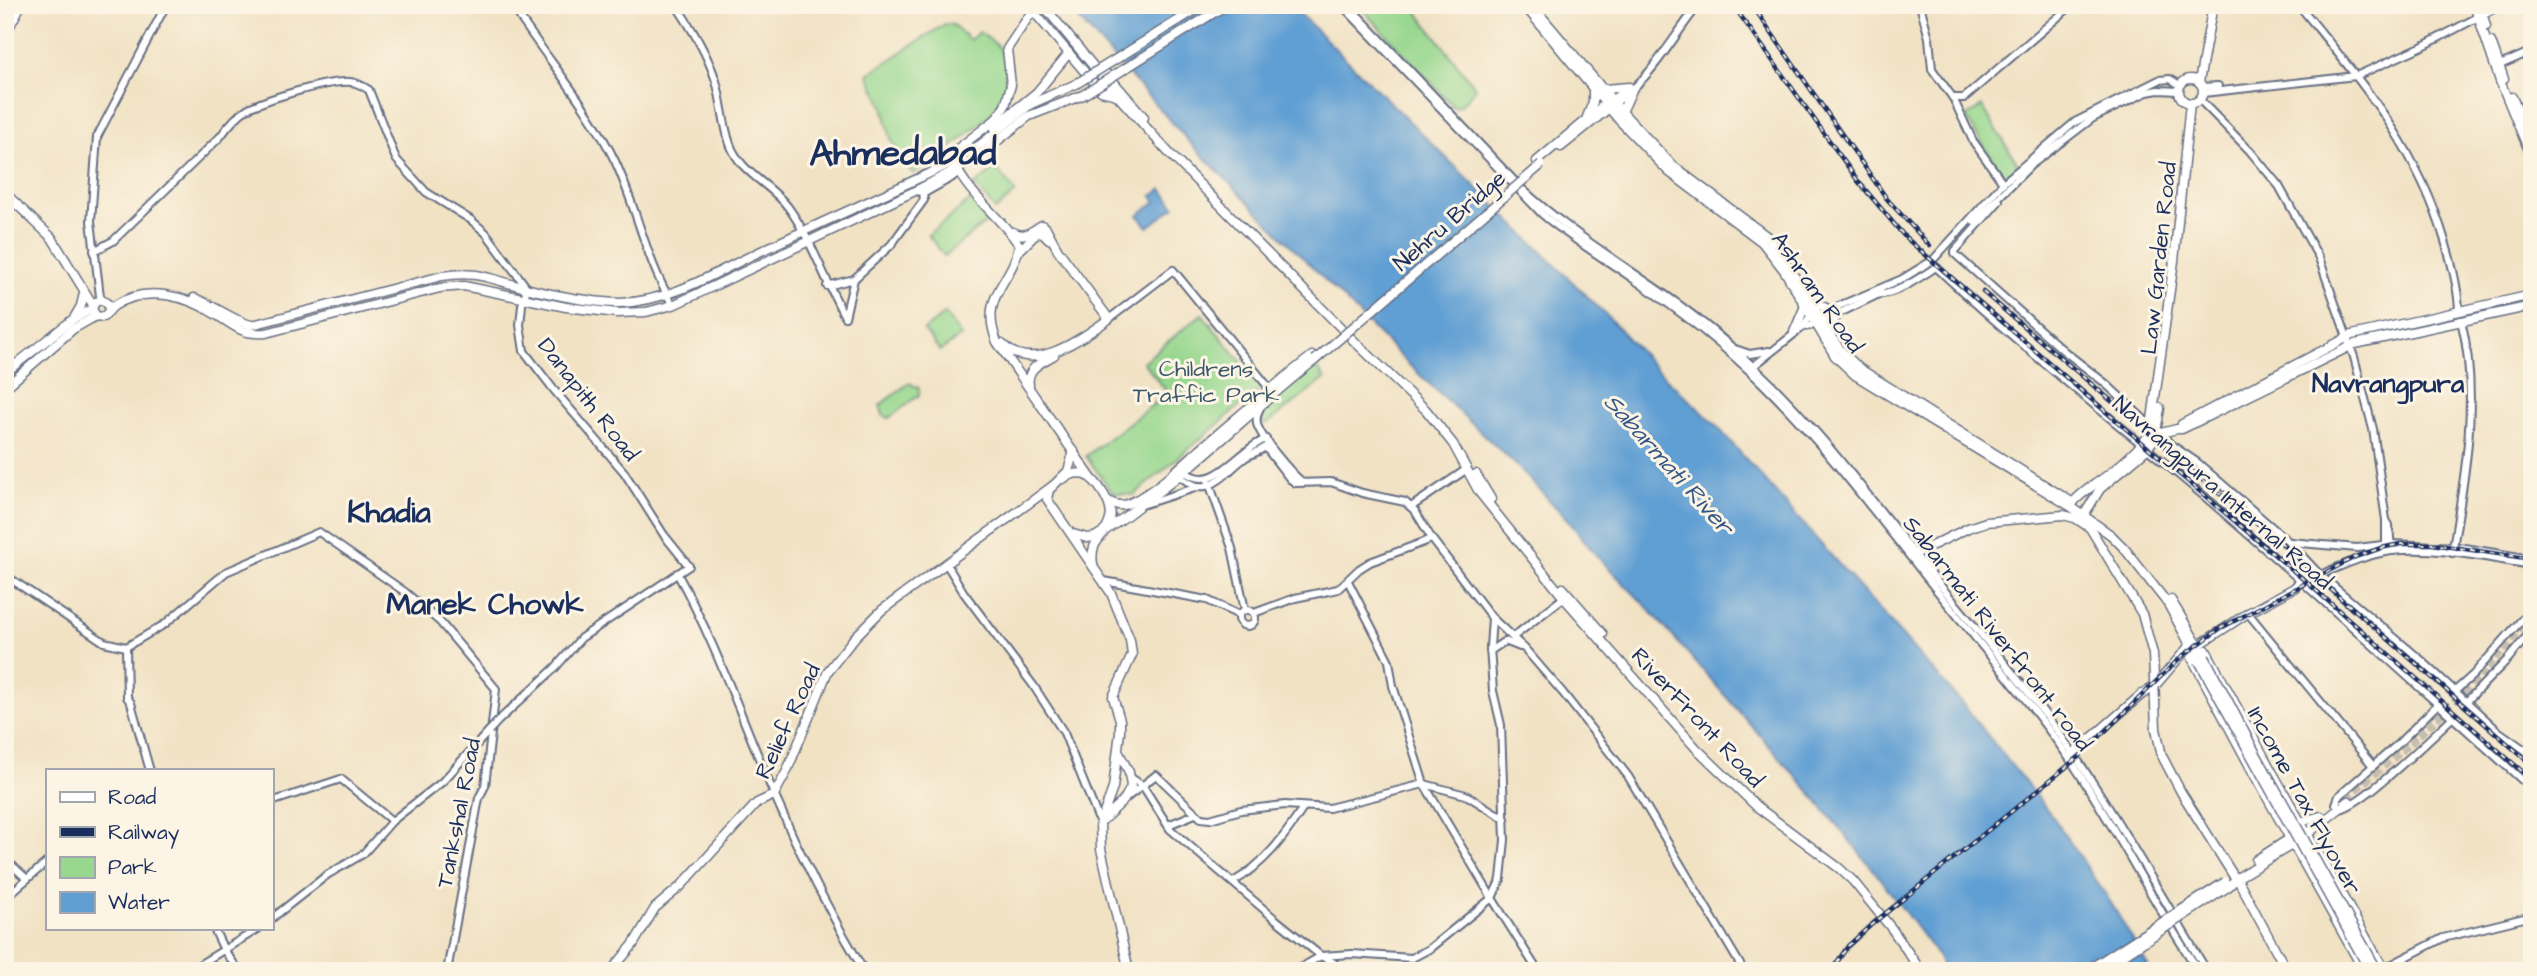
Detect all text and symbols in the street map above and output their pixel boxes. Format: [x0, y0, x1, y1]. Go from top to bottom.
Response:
district label: Ahmedabad [809, 129, 997, 180]
street label: Law Garden Road [2133, 160, 2185, 356]
street label: Nehru Bridge [1386, 163, 1514, 280]
street label: Ashram Road [1763, 225, 1871, 360]
street label: Danapith Road [530, 331, 647, 468]
park label: Childrens Traffic Park [1133, 353, 1279, 411]
district label: Navrangpura [2312, 366, 2465, 405]
water label: Sabarmati River [1595, 386, 1743, 545]
street label: Navrangpura Internal Road [2105, 388, 2339, 598]
district label: Khadia [347, 492, 431, 534]
street label: Sabarmati Riverfront road [1895, 509, 2099, 758]
district label: Manek Chowk [386, 584, 584, 626]
street label: RiverFront Road [1624, 640, 1771, 795]
street label: Relief Road [747, 658, 829, 784]
street label: Income Tax Flyover [2238, 701, 2369, 901]
street label: Tankshal Road [429, 735, 489, 891]
legend [46, 769, 273, 930]
text: Road [108, 783, 156, 812]
text: Railway [108, 818, 180, 849]
text: Park [108, 853, 157, 882]
text: Water [108, 888, 170, 917]

